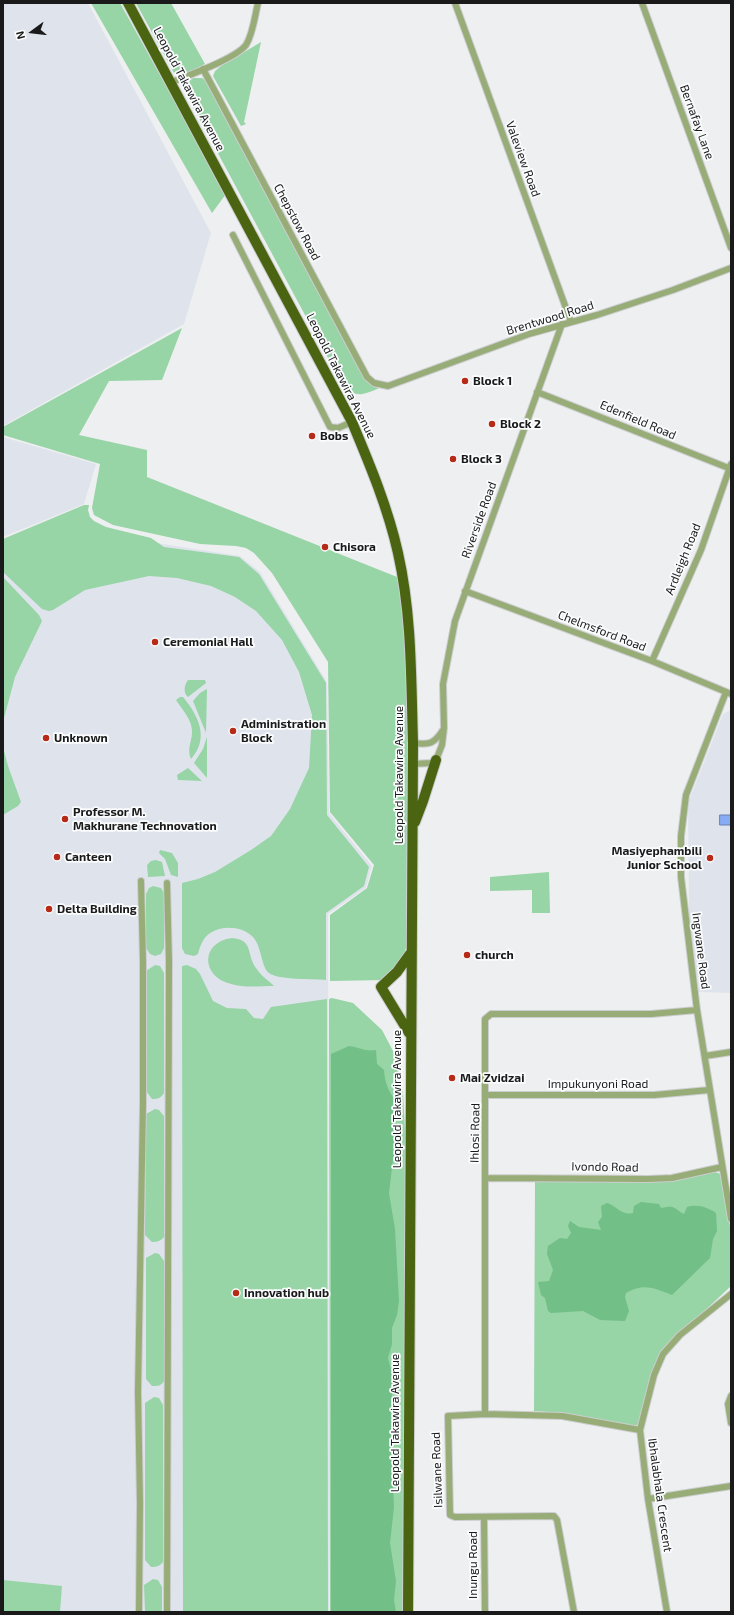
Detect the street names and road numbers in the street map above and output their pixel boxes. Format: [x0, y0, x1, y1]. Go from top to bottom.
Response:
street label: Leopold Takawira Avenue [150, 24, 228, 154]
street label: Bernafay Lane [677, 83, 717, 161]
street label: Valeview Road [503, 119, 543, 199]
street label: Chepstow Road [271, 181, 323, 263]
street label: Brentwood Road [504, 298, 596, 338]
street label: Leopold Takawira Avenue [303, 311, 379, 441]
street label: Edenfield Road [598, 397, 678, 443]
street label: Riverside Road [458, 480, 500, 560]
street label: Ardleigh Road [662, 521, 704, 597]
street label: Chelmsford Road [556, 608, 648, 654]
street label: Leopold Takawira Avenue [392, 706, 406, 844]
street label: Ingwane Road [689, 912, 713, 990]
street label: Leopold Takawira Avenue [390, 1030, 404, 1168]
street label: Impukunyoni Road [548, 1077, 648, 1091]
street label: Ihlosi Road [467, 1103, 483, 1163]
street label: Ivondo Road [571, 1159, 639, 1175]
street label: Leopold Takawira Avenue [388, 1354, 402, 1492]
street label: Isilwane Road [428, 1432, 446, 1508]
street label: Ibhalabhala Crescent [645, 1437, 675, 1553]
street label: Inungu Road [466, 1531, 480, 1599]

